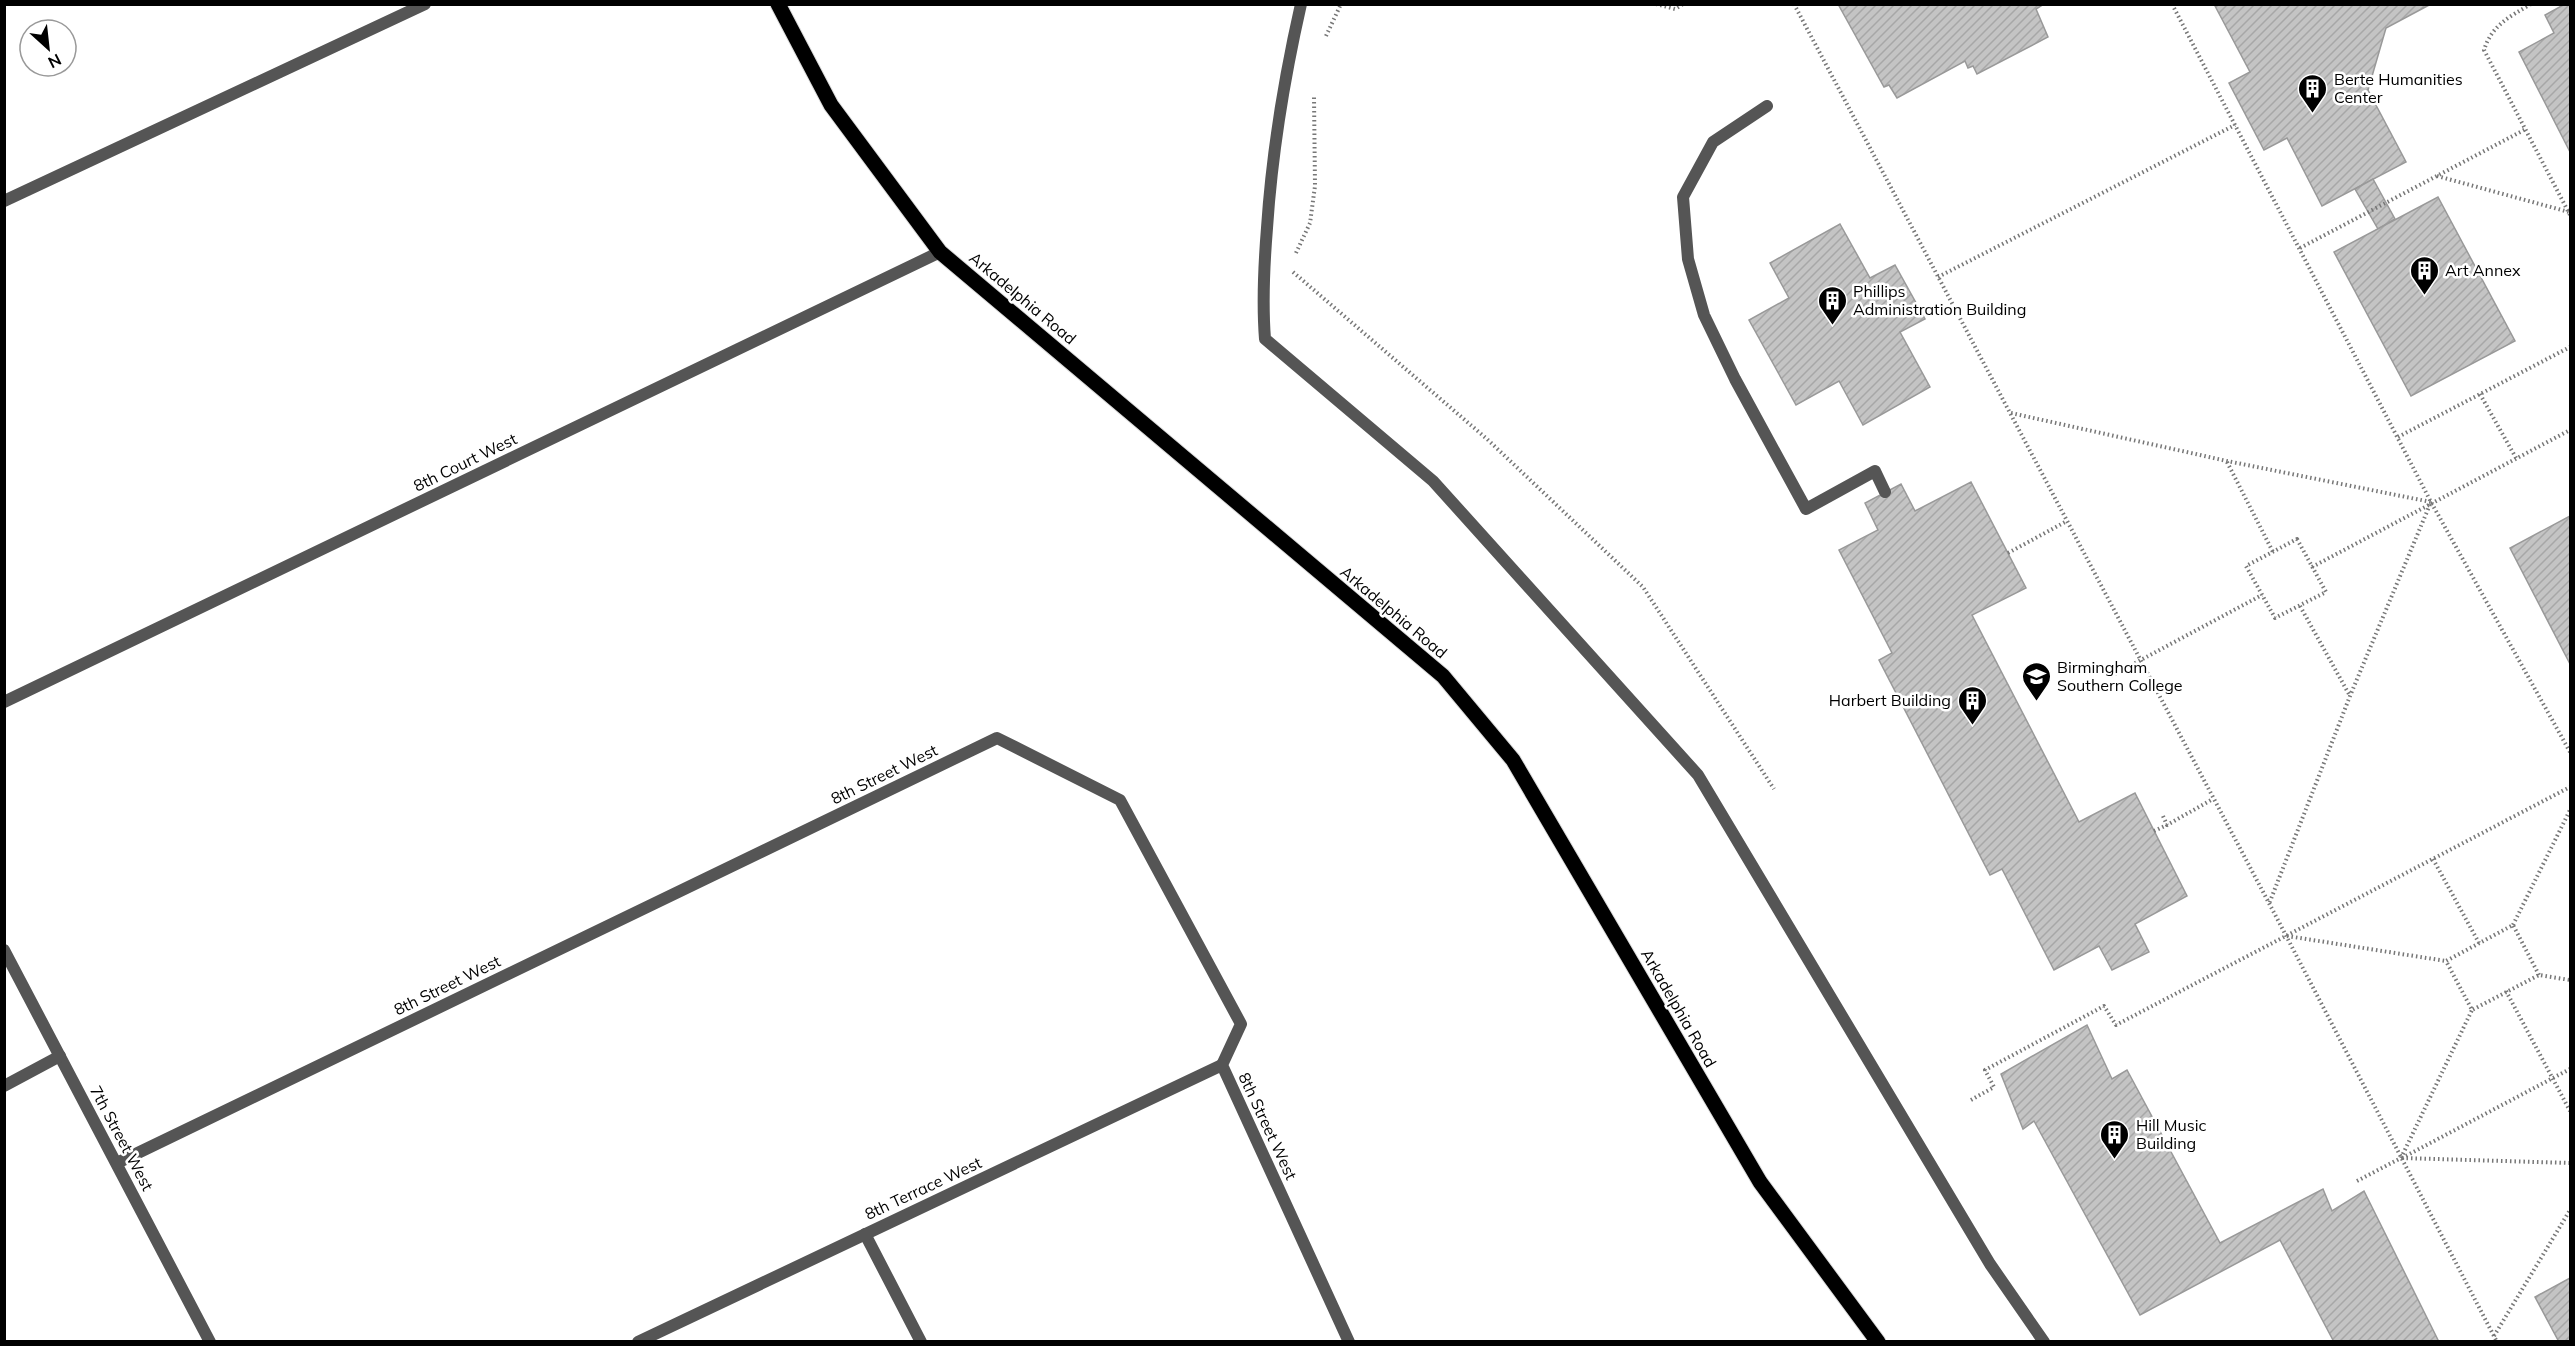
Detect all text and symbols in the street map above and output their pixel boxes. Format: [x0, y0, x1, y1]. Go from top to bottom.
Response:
north arrow [18, 18, 78, 78]
text: N [45, 50, 65, 73]
place label: Berte Humanities Center [2334, 69, 2463, 107]
building icon: Berte Humanities Center [2297, 72, 2329, 114]
street label: Arkadelphia Road [966, 248, 1080, 348]
building icon: Art Annex [2408, 254, 2440, 296]
place label: Art Annex [2445, 260, 2521, 280]
place label: Phillips Administration Building [1853, 281, 2026, 319]
building icon: Phillips Administration Building [1816, 284, 1848, 326]
street label: 8th Court West [410, 428, 520, 496]
street label: Arkadelphia Road [1337, 562, 1451, 662]
place label: Birmingham Southern College [2057, 657, 2183, 695]
school or university icon: Birmingham Southern College [2020, 660, 2052, 702]
building icon: Harbert Building [1956, 684, 1988, 726]
place label: Harbert Building [1829, 690, 1951, 710]
street label: 8th Street West [827, 739, 941, 808]
street label: Arkadelphia Road [1637, 945, 1721, 1071]
street label: 8th Street West [390, 950, 504, 1019]
street label: 8th Street West [1234, 1069, 1302, 1183]
street label: 7th Street West [86, 1082, 158, 1194]
place label: Hill Music Building [2136, 1115, 2207, 1153]
building icon: Hill Music Building [2099, 1118, 2131, 1160]
street label: 8th Terrace West [861, 1152, 985, 1224]

